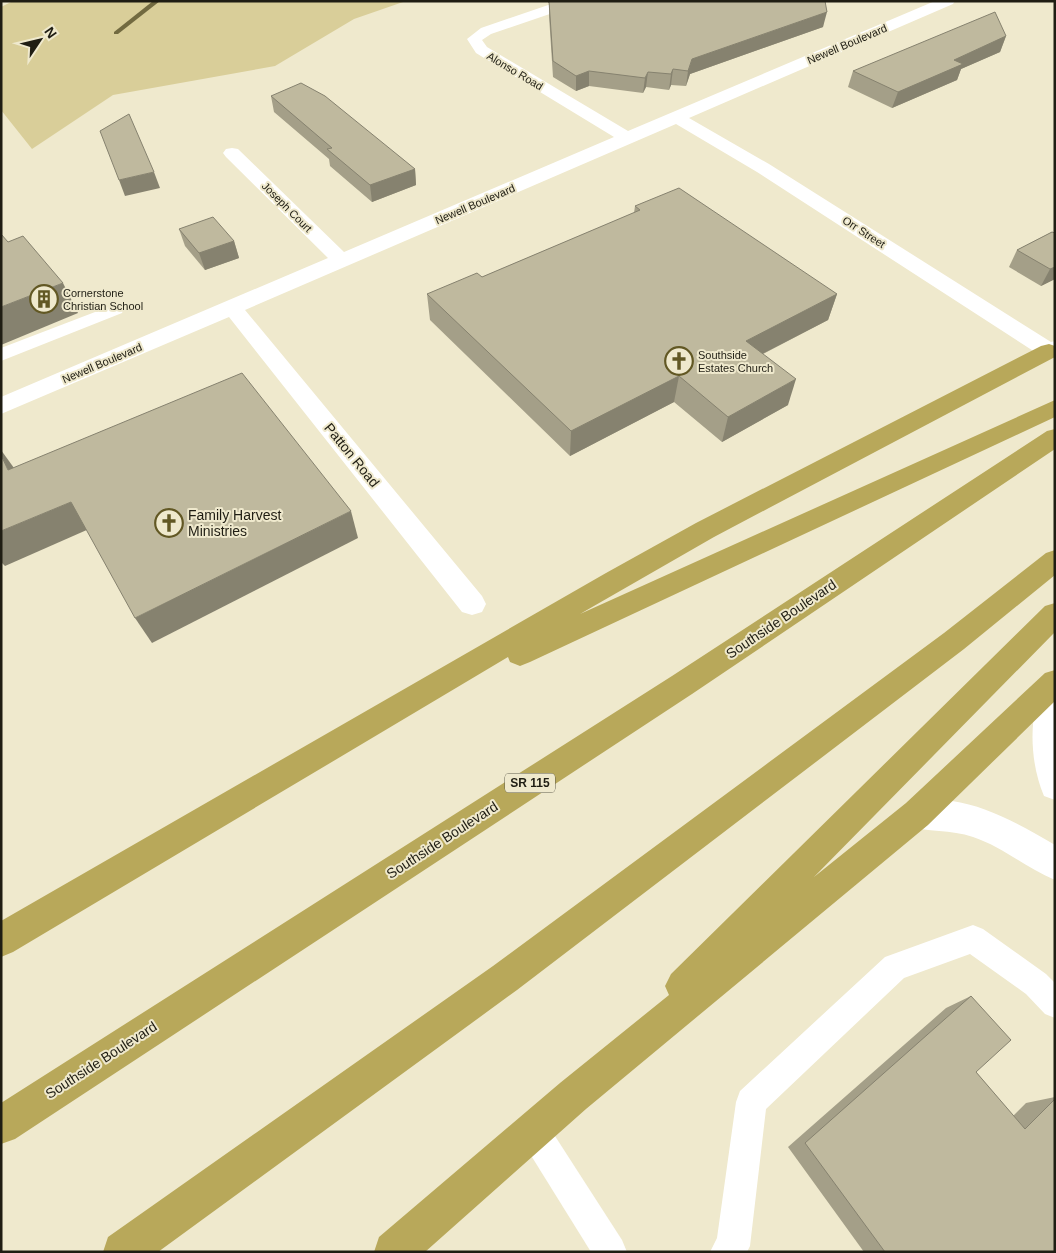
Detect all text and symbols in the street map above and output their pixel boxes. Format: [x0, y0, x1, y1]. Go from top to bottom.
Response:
north arrow [15, 15, 65, 65]
street label: Newell Boulevard [805, 22, 889, 66]
text: N [41, 24, 60, 41]
street label: Alonso Road [485, 50, 545, 92]
street label: Joseph Court [260, 180, 314, 234]
street label: Newell Boulevard [433, 182, 517, 226]
street label: Orr Street [840, 214, 888, 250]
building icon: Cornerstone Christian School [29, 284, 59, 314]
place label: Cornerstone Christian School [63, 287, 143, 312]
street label: Newell Boulevard [60, 341, 144, 385]
church icon: Southside Estates Church [664, 346, 694, 376]
place label: Southside Estates Church [698, 349, 773, 374]
street label: Patton Road [321, 420, 383, 490]
place label: Family Harvest Ministries [188, 507, 281, 539]
church icon: Family Harvest Ministries [154, 508, 184, 538]
street label: Southside Boulevard [723, 576, 839, 662]
road number: SR 115 [505, 774, 555, 792]
street label: Southside Boulevard [383, 798, 501, 882]
street label: Southside Boulevard [42, 1018, 160, 1102]

